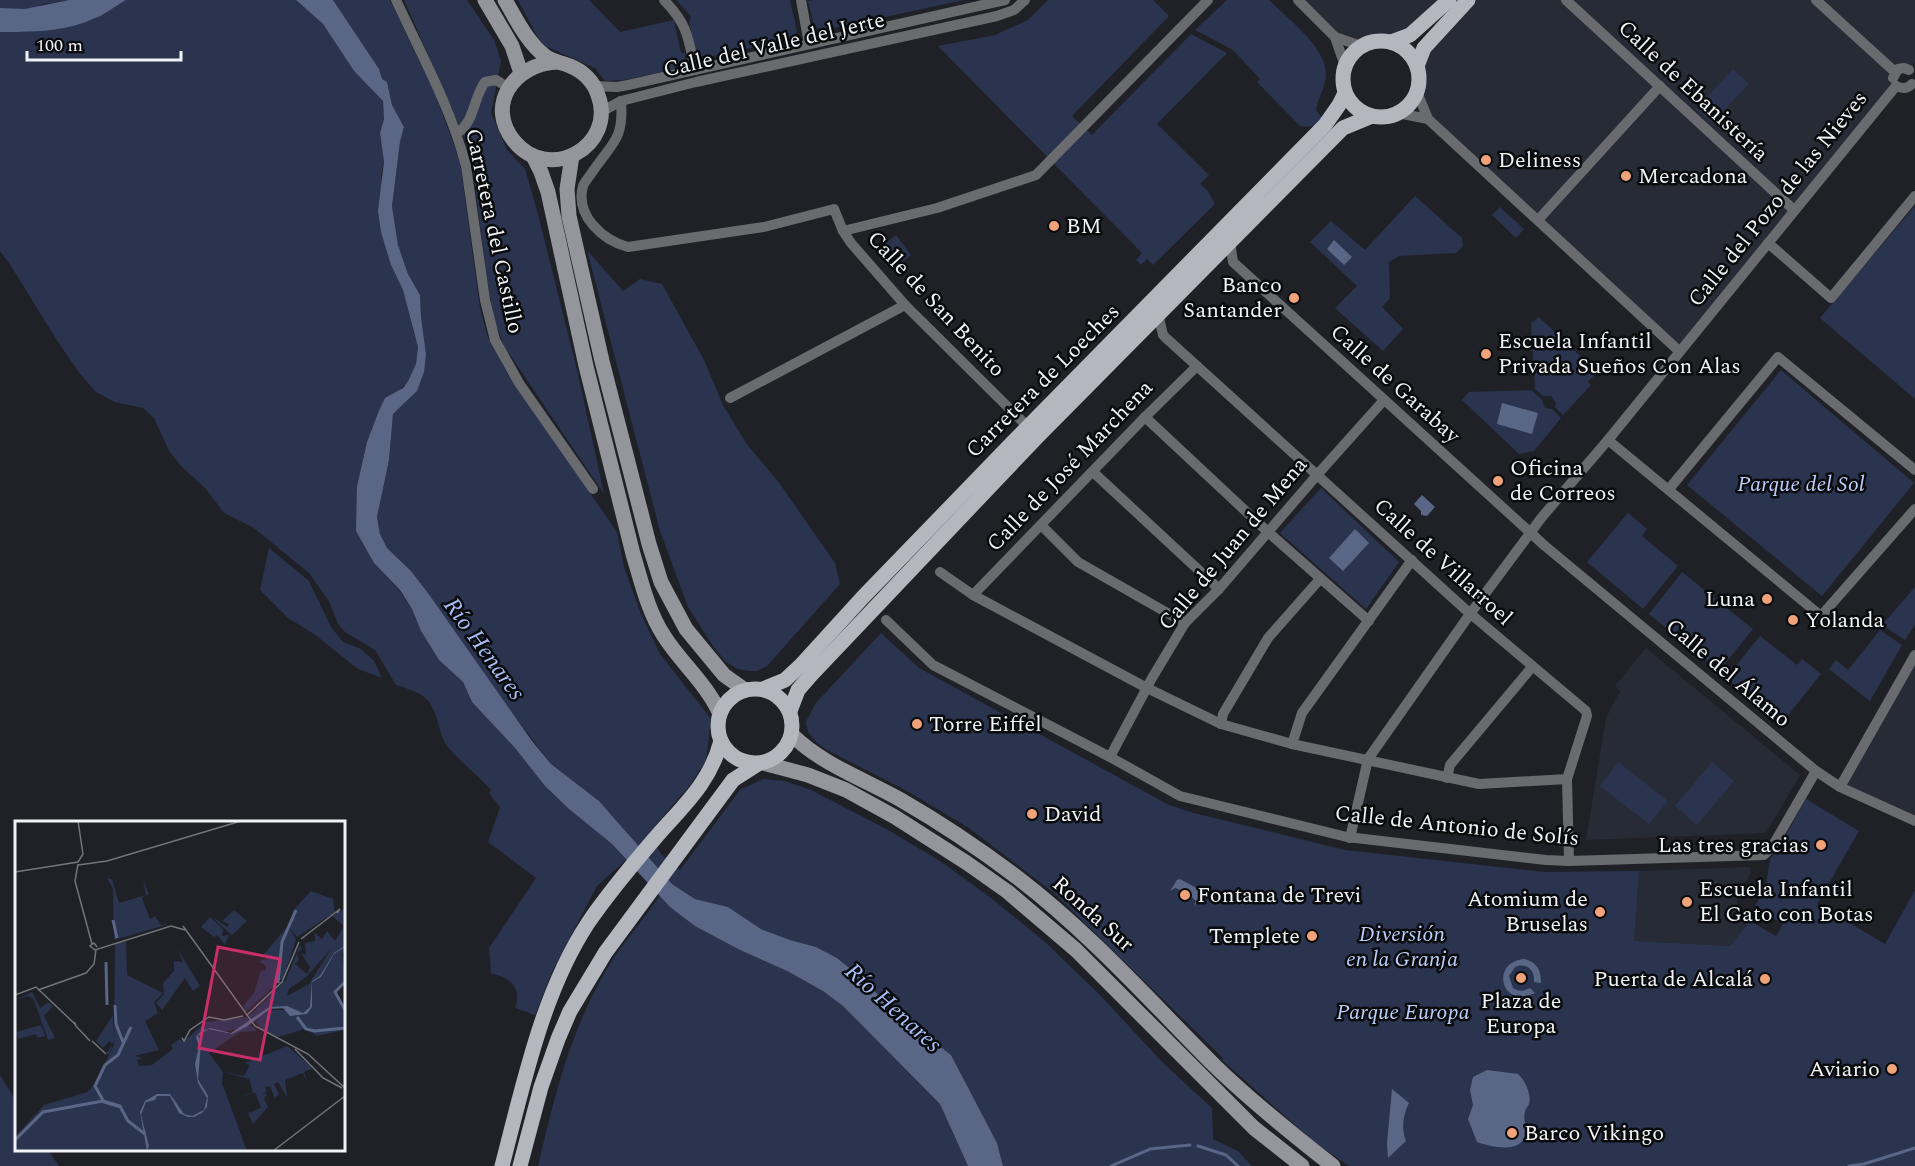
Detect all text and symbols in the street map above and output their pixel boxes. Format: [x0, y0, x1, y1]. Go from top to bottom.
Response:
street label: Calle del Valle del Jerte [660, 3, 888, 87]
street label: Calle de Ebanistería [1610, 12, 1776, 170]
scale bar [27, 24, 182, 62]
text: 100 m [36, 32, 83, 59]
street label: Calle del Pozo de las Nieves [1680, 84, 1876, 314]
street label: Carretera del Castillo [456, 125, 532, 337]
place label: Deliness [1498, 144, 1581, 177]
marker: Deliness [1479, 153, 1493, 167]
place label: Mercadona [1638, 160, 1748, 193]
marker: Mercadona [1619, 169, 1633, 183]
place label: BM [1066, 210, 1102, 243]
marker: BM [1047, 219, 1061, 233]
street label: Calle de San Benito [859, 223, 1013, 385]
place label: Banco Santander [1183, 269, 1282, 327]
marker: Banco Santander [1287, 291, 1301, 305]
street label: Carretera de Loeches [958, 296, 1128, 466]
street label: Calle de Garabay [1323, 317, 1468, 452]
place label: Escuela Infantil Privada Sueños Con Alas [1498, 325, 1741, 383]
marker: Escuela Infantil Privada Sueños Con Alas [1479, 347, 1493, 361]
street label: Calle de José Marchena [979, 372, 1161, 559]
street label: Calle de Juan de Mena [1150, 450, 1316, 638]
place label: Oficina de Correos [1510, 452, 1616, 510]
park label: Parque del Sol [1737, 468, 1865, 501]
marker: Oficina de Correos [1491, 474, 1505, 488]
street label: Calle de Villarroel [1366, 490, 1520, 634]
place label: Luna [1705, 583, 1755, 616]
water label: Río Henares [434, 590, 534, 708]
marker: Luna [1760, 592, 1774, 606]
place label: Yolanda [1805, 604, 1884, 637]
street label: Calle del Álamo [1658, 611, 1798, 735]
marker: Yolanda [1786, 613, 1800, 627]
place label: Torre Eiffel [929, 708, 1042, 741]
marker: Torre Eiffel [910, 717, 924, 731]
street label: Calle de Antonio de Solís [1333, 797, 1581, 855]
place label: David [1044, 798, 1102, 831]
marker: David [1025, 807, 1039, 821]
inset map [15, 821, 345, 1151]
place label: Las tres gracias [1658, 829, 1809, 862]
marker: Las tres gracias [1814, 838, 1828, 852]
street label: Ronda Sur [1045, 868, 1142, 960]
place label: Escuela Infantil El Gato con Botas [1699, 873, 1873, 931]
place label: Fontana de Trevi [1197, 879, 1361, 912]
place label: Atomium de Bruselas [1467, 883, 1588, 941]
marker: Fontana de Trevi [1178, 888, 1192, 902]
marker: Escuela Infantil El Gato con Botas [1680, 895, 1694, 909]
marker: Atomium de Bruselas [1593, 905, 1607, 919]
park label: Diversión en la Granja [1346, 918, 1458, 976]
place label: Templete [1209, 920, 1300, 953]
marker: Templete [1305, 929, 1319, 943]
water label: Río Henares [836, 955, 950, 1062]
place label: Puerta de Alcalá [1594, 963, 1753, 996]
marker: Plaza de Europa [1514, 971, 1528, 985]
marker: Puerta de Alcalá [1758, 972, 1772, 986]
place label: Plaza de Europa [1481, 985, 1561, 1043]
park label: Parque Europa [1336, 996, 1470, 1029]
place label: Aviario [1809, 1053, 1880, 1086]
marker: Aviario [1885, 1062, 1899, 1076]
place label: Barco Vikingo [1524, 1117, 1664, 1150]
marker: Barco Vikingo [1505, 1126, 1519, 1140]

